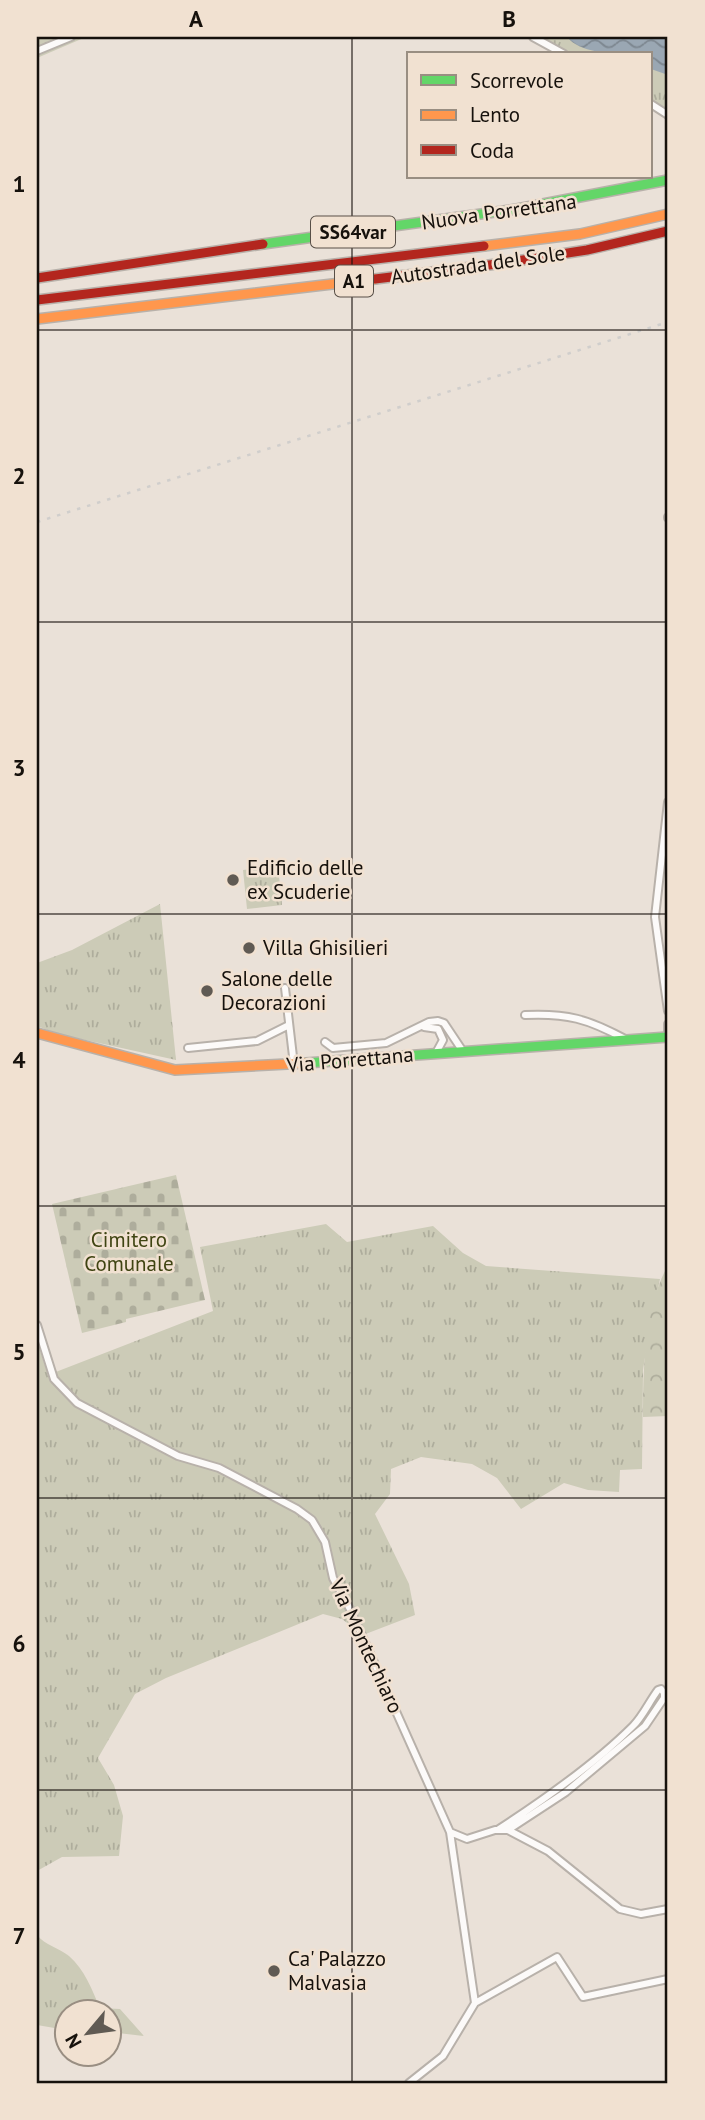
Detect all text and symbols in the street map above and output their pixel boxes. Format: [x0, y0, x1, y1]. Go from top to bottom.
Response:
text: A [189, 4, 203, 33]
text: B [502, 4, 516, 33]
legend [407, 52, 652, 178]
text: Scorrevole [470, 67, 564, 94]
text: Lento [470, 101, 520, 128]
text: Coda [470, 137, 514, 164]
text: 1 [12, 169, 26, 198]
street label: Nuova Porrettana [420, 187, 578, 236]
road number: SS64var [311, 216, 395, 248]
street label: Autostrada del Sole [389, 239, 567, 290]
road number: A1 [335, 266, 373, 296]
text: 2 [12, 461, 26, 490]
text: 3 [12, 753, 26, 782]
place label: Edificio delle ex Scuderie [247, 854, 363, 905]
marker: Edificio delle ex Scuderie [225, 872, 241, 888]
place label: Villa Ghisilieri [262, 934, 388, 961]
marker: Villa Ghisilieri [241, 940, 257, 956]
place label: Salone delle Decorazioni [221, 965, 333, 1016]
marker: Salone delle Decorazioni [199, 983, 215, 999]
street label: Via Porrettana [284, 1041, 415, 1079]
text: 4 [12, 1045, 26, 1074]
park label: Cimitero Comunale [84, 1226, 174, 1277]
text: 5 [12, 1337, 26, 1366]
street label: Via Montechiaro [323, 1573, 409, 1717]
text: 6 [12, 1629, 26, 1658]
text: 7 [12, 1921, 26, 1950]
place label: Ca' Palazzo Malvasia [288, 1945, 386, 1996]
marker: Ca' Palazzo Malvasia [266, 1963, 282, 1979]
north arrow [52, 1997, 122, 2068]
text: N [60, 2030, 87, 2053]

